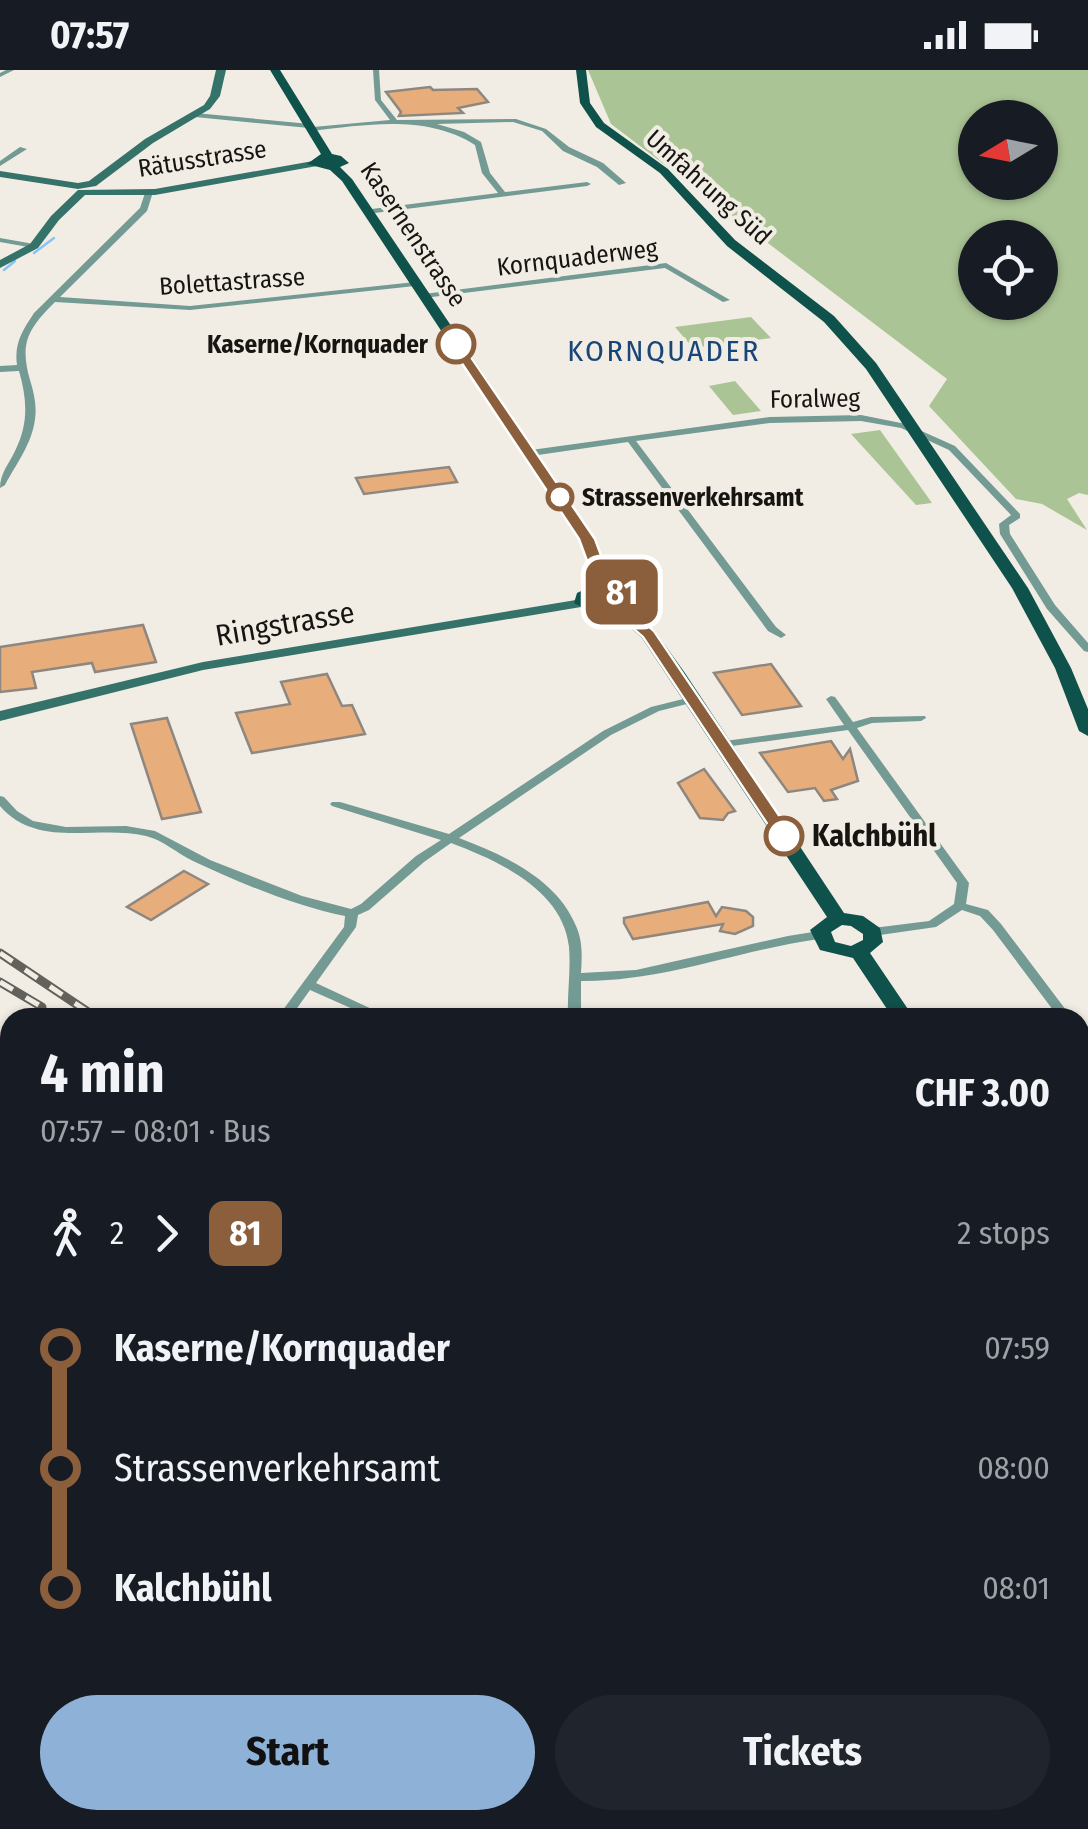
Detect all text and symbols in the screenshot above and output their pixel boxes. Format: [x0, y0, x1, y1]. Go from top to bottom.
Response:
text: 07:57 [50, 12, 129, 58]
north arrow [958, 100, 1058, 200]
map controls [958, 100, 1058, 320]
street label: Umfahrung Süd [640, 124, 777, 252]
street label: Rätusstrasse [136, 134, 269, 184]
street label: Kasernenstrasse [354, 157, 473, 313]
button: locate [958, 220, 1058, 320]
street label: Kornquaderweg [495, 233, 659, 283]
street label: Bolettastrasse [158, 262, 306, 302]
marker: Kaserne/Kornquader [437, 325, 475, 363]
place label: Kaserne/Kornquader [207, 330, 429, 360]
district label: KORNQUADER [567, 333, 761, 369]
street label: Foralweg [770, 383, 861, 415]
place label: Strassenverkehrsamt [582, 483, 805, 513]
marker: Strassenverkehrsamt [547, 484, 573, 510]
line badge: 81 [577, 560, 667, 624]
text: 81 [606, 571, 638, 613]
street label: Ringstrasse [213, 594, 357, 654]
marker: Kalchbühl [765, 817, 803, 855]
place label: Kalchbühl [812, 818, 937, 854]
text: 4 min [40, 1041, 165, 1107]
text: CHF 3.00 [915, 1070, 1050, 1116]
text: 07:57 – 08:01 · Bus [40, 1112, 271, 1150]
icon: walk [40, 1206, 95, 1261]
icon: forward [139, 1206, 194, 1261]
text: 81 [229, 1212, 262, 1254]
text: 2 [110, 1214, 124, 1252]
text: 2 stops [957, 1214, 1050, 1252]
text: Kaserne/Kornquader [114, 1325, 450, 1371]
text: 07:59 [984, 1329, 1050, 1367]
text: Strassenverkehrsamt [114, 1445, 440, 1491]
text: 08:00 [977, 1449, 1050, 1487]
text: Kalchbühl [114, 1565, 272, 1611]
text: 08:01 [982, 1569, 1050, 1607]
button: Start [40, 1695, 535, 1810]
button: Tickets [555, 1695, 1050, 1810]

